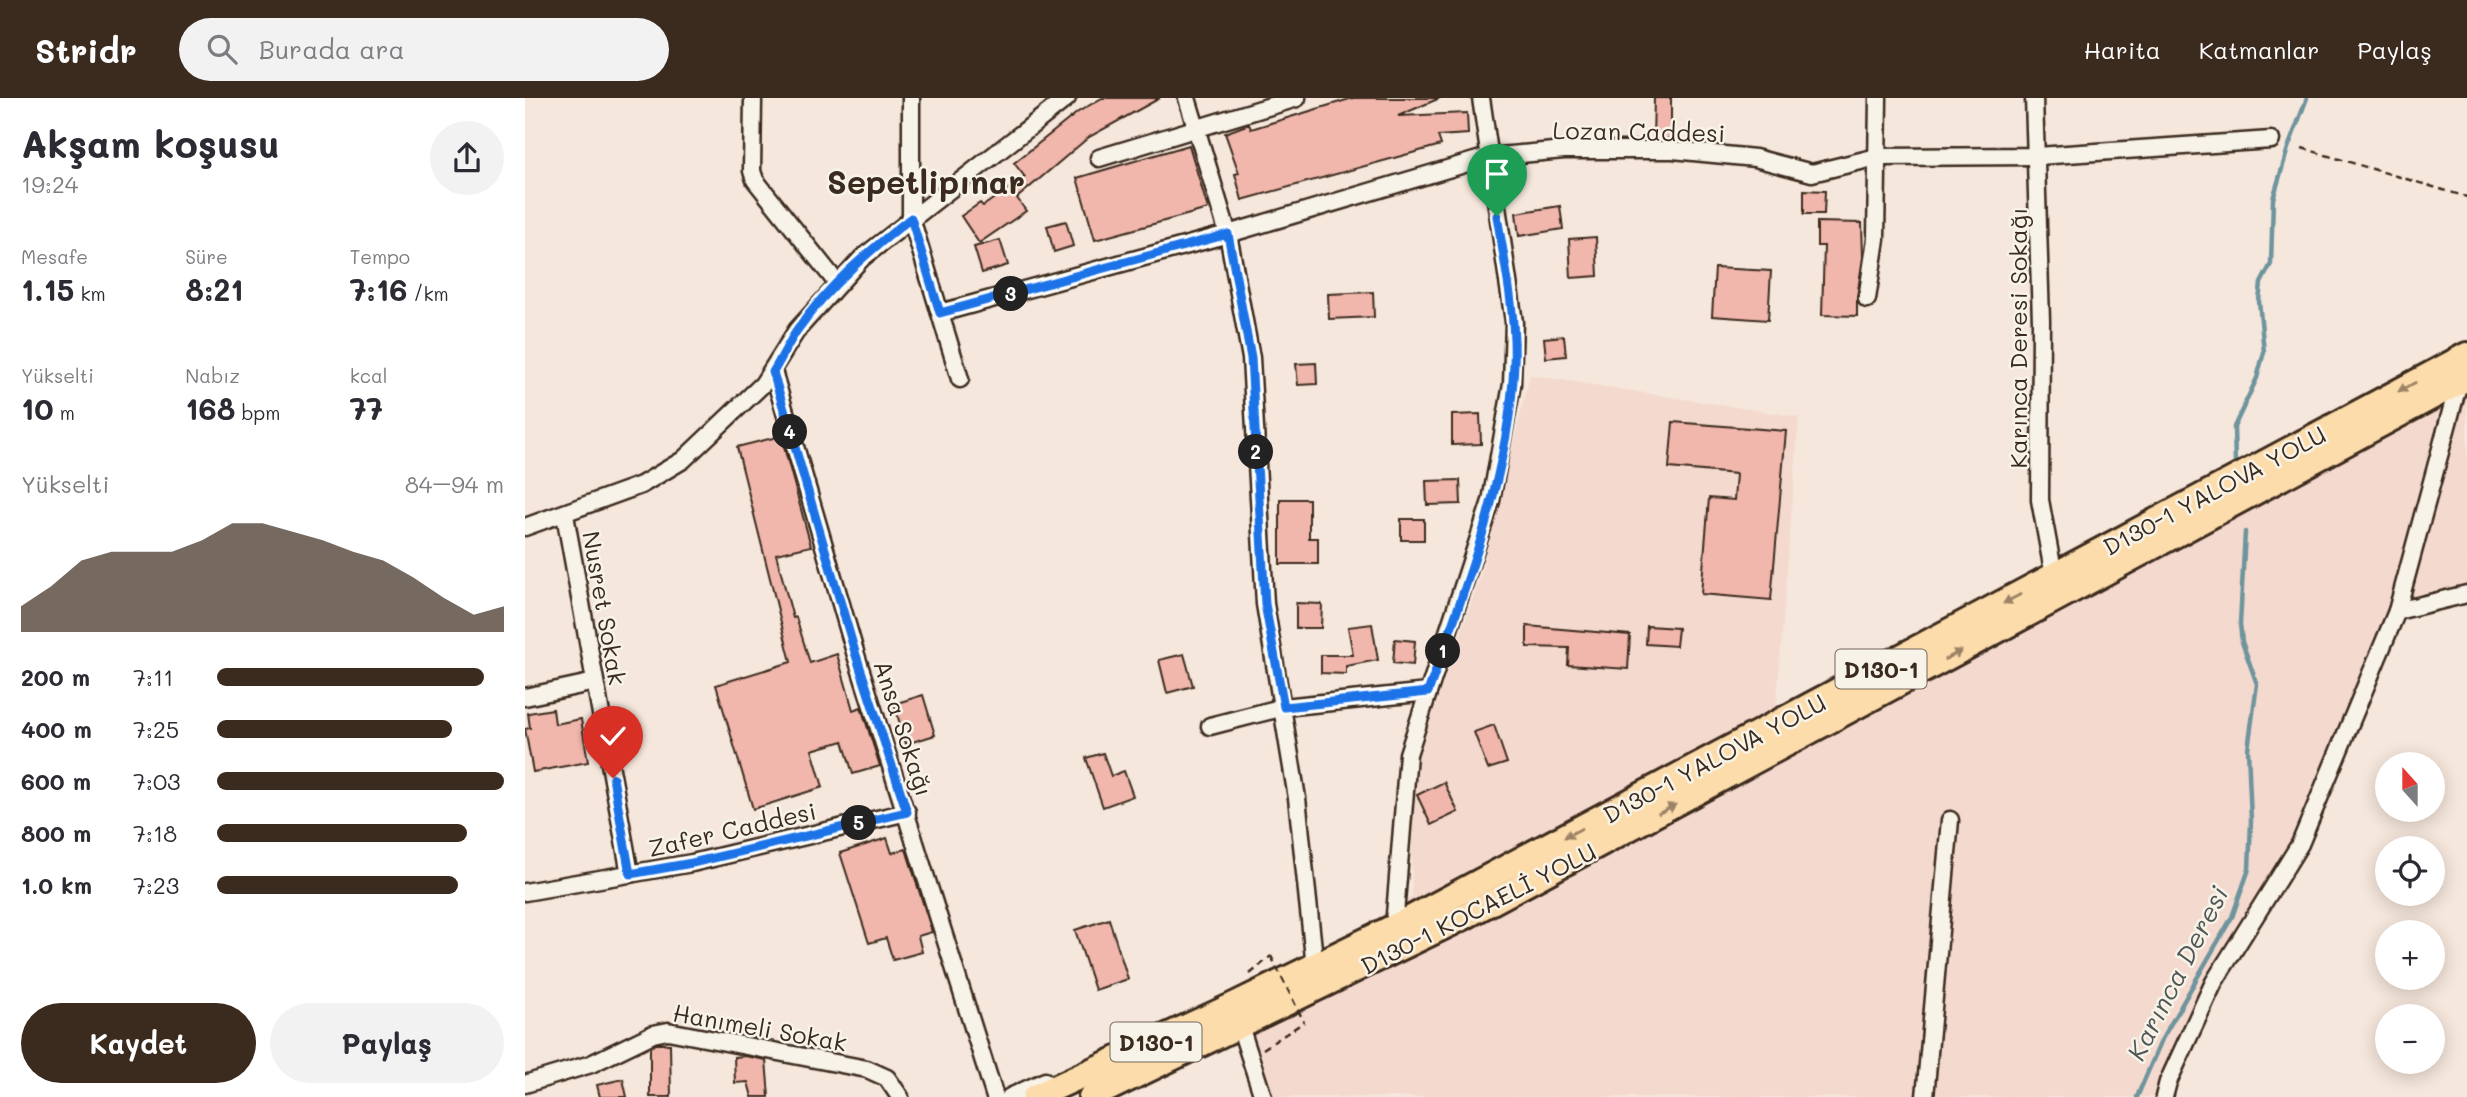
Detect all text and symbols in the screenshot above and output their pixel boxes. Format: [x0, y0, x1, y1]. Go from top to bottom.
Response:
search box [179, 18, 669, 81]
text: Stridr [35, 28, 137, 71]
icon: search [203, 30, 241, 68]
text: Burada ara [259, 32, 405, 66]
text: Harita [2084, 34, 2161, 65]
text: Katmanlar [2199, 34, 2319, 65]
text: Paylaş [2357, 34, 2432, 65]
street label: Lozan Caddesi [1552, 114, 1726, 148]
text: Akşam koşusu [21, 118, 280, 168]
button: share [430, 121, 504, 195]
pin [1467, 144, 1527, 216]
icon: arrive [1478, 155, 1516, 193]
district label: Sepetlipınar [827, 160, 1025, 202]
text: 19:24 [21, 169, 78, 199]
street label: Karınca Deresi Sokağı [2002, 208, 2033, 468]
text: Mesafe [21, 244, 88, 269]
text: Süre [185, 244, 228, 269]
text: Tempo [350, 244, 410, 269]
text: 1.15 [21, 269, 74, 309]
text: 8:21 [185, 269, 244, 309]
text: 7:16 [350, 269, 407, 309]
pin: 3 [993, 276, 1029, 312]
text: km [74, 281, 106, 306]
text: /km [407, 281, 449, 306]
text: 3 [1005, 281, 1016, 306]
text: Yükselti [21, 363, 94, 388]
text: Nabız [185, 363, 240, 388]
text: kcal [350, 363, 388, 388]
one-way arrow [2397, 381, 2417, 393]
text: 10 [21, 388, 54, 428]
text: 168 [185, 388, 235, 428]
text: 77 [350, 388, 383, 428]
text: m [54, 400, 75, 425]
text: bpm [235, 400, 280, 425]
pin: 4 [772, 414, 807, 450]
street label: D130-1 YALOVA YOLU [2097, 418, 2331, 562]
text: 4 [783, 419, 796, 444]
pin: 2 [1239, 434, 1273, 470]
text: 2 [1250, 439, 1261, 464]
text: Yükselti [21, 469, 109, 499]
text: 84–94 m [405, 469, 504, 499]
street label: Nusret Sokak [576, 529, 634, 687]
one-way arrow [2002, 593, 2022, 605]
pin: 1 [1425, 634, 1461, 668]
text: 1 [1438, 638, 1447, 663]
one-way arrow [1944, 649, 1964, 661]
road number: D130-1 [1835, 650, 1927, 688]
street label: Ansa Sokağı [867, 656, 941, 800]
text: 200 m [21, 662, 90, 692]
text: 7:11 [133, 662, 173, 692]
street label: D130-1 YALOVA YOLU [1597, 686, 1831, 830]
pin [583, 706, 643, 778]
text: 400 m [21, 714, 92, 744]
text: 7:25 [133, 714, 179, 744]
icon: check [594, 717, 632, 755]
north arrow [2375, 752, 2445, 822]
map controls [2375, 752, 2445, 1074]
text: 600 m [21, 766, 91, 796]
text: 7:03 [133, 766, 181, 796]
street label: Zafer Caddesi [645, 795, 819, 863]
one-way arrow [1657, 804, 1677, 815]
pin: 5 [841, 806, 877, 840]
text: 5 [853, 810, 864, 835]
text: 800 m [21, 818, 91, 848]
text: 7:18 [133, 818, 177, 848]
one-way arrow [1563, 826, 1583, 838]
street label: D130-1 KOCAELİ YOLU [1355, 835, 1601, 981]
button: locate [2375, 836, 2445, 906]
text: 1.0 km [21, 870, 92, 900]
text: 7:23 [133, 870, 179, 900]
water label: Karınca Deresi [2118, 880, 2236, 1066]
button: + [2375, 920, 2445, 990]
street label: Hanımeli Sokak [671, 996, 849, 1058]
button: Kaydet [21, 1003, 256, 1083]
button: Paylaş [270, 1003, 504, 1083]
button: − [2375, 1004, 2445, 1074]
road number: D130-1 [1111, 1023, 1201, 1062]

